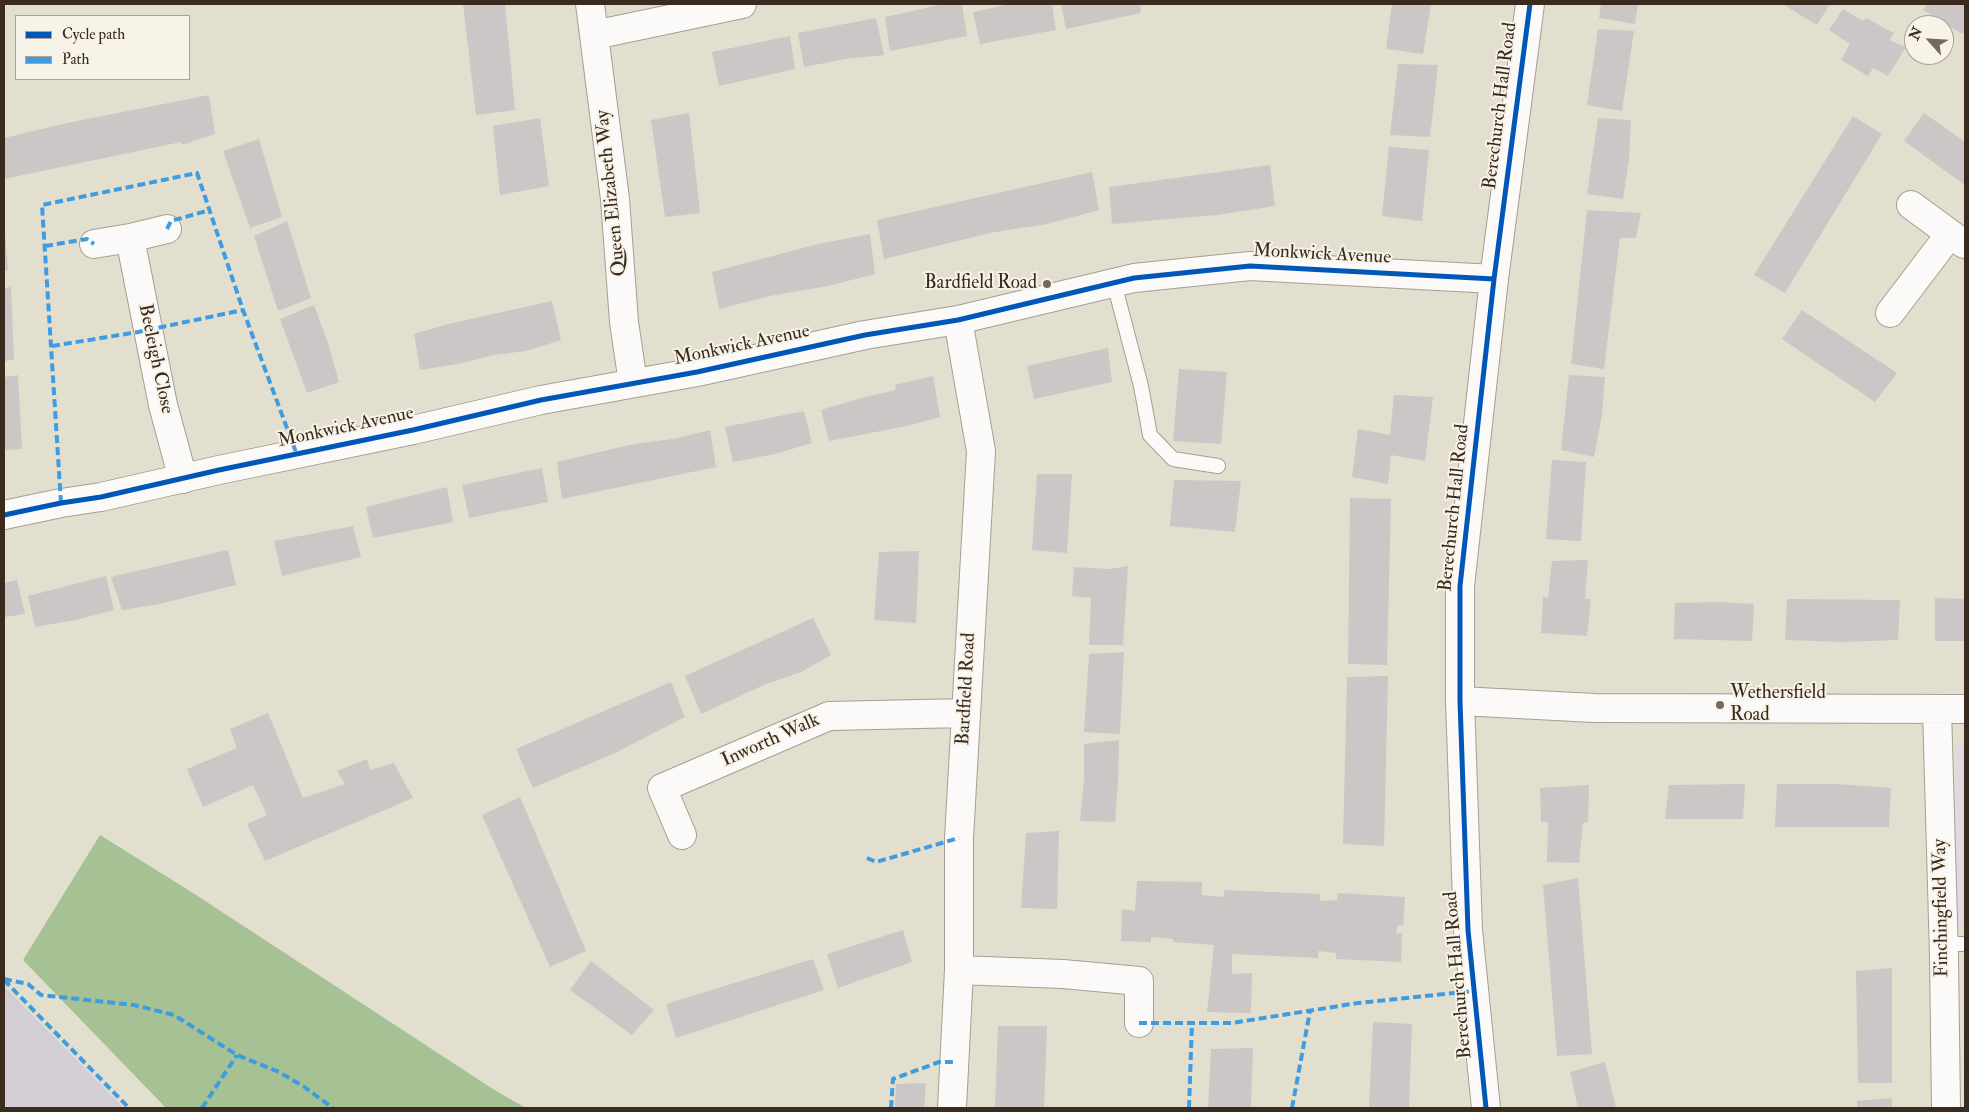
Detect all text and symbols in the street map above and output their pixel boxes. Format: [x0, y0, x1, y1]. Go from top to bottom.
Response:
legend [15, 15, 190, 80]
north arrow [1904, 15, 1954, 65]
street label: Berechurch Hall Road [1479, 21, 1523, 191]
text: N [1906, 24, 1926, 43]
text: Cycle path [62, 25, 125, 44]
text: Path [62, 50, 89, 69]
street label: Queen Elizabeth Way [592, 109, 632, 277]
street label: Monkwick Avenue [1252, 240, 1392, 270]
place label: Bardfield Road [924, 273, 1037, 295]
marker: Bardfield Road [1041, 278, 1053, 290]
street label: Beeleigh Close [132, 302, 178, 416]
street label: Monkwick Avenue [672, 320, 812, 372]
street label: Monkwick Avenue [276, 402, 416, 454]
street label: Berechurch Hall Road [1435, 423, 1475, 593]
street label: Bardfield Road [953, 632, 981, 746]
place label: Wethersfield Road [1730, 683, 1826, 727]
marker: Wethersfield Road [1714, 699, 1726, 711]
street label: Inworth Walk [719, 709, 823, 773]
street label: Finchingfield Way [1929, 839, 1955, 977]
street label: Berechurch Hall Road [1440, 890, 1478, 1060]

